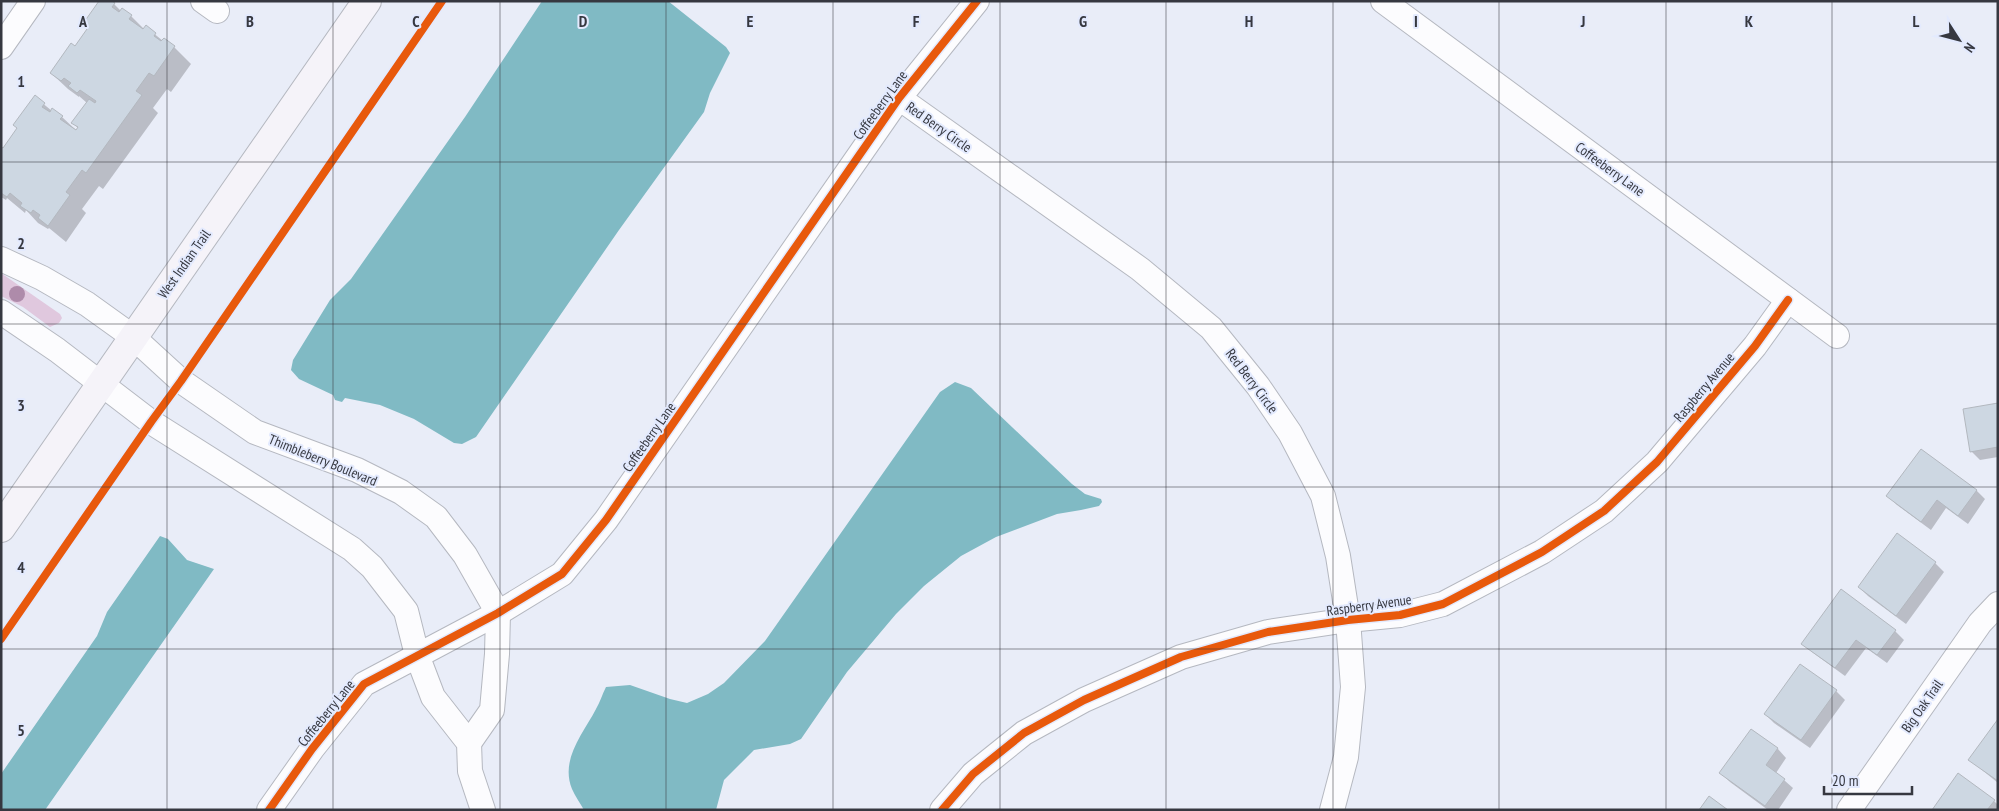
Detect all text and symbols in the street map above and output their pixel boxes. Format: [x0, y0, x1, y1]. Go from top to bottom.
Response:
text: A [78, 11, 88, 31]
text: B [246, 11, 254, 31]
text: C [412, 11, 420, 31]
text: D [579, 11, 588, 31]
text: E [747, 11, 754, 31]
text: F [913, 11, 920, 31]
text: G [1079, 11, 1087, 31]
text: H [1245, 11, 1253, 31]
text: I [1414, 11, 1418, 31]
text: J [1580, 11, 1585, 31]
text: K [1745, 11, 1754, 31]
text: L [1913, 11, 1920, 31]
north arrow [1934, 15, 1984, 65]
text: N [1960, 39, 1979, 56]
street label: Coffeeberry Lane [849, 67, 911, 143]
text: 1 [17, 71, 25, 91]
street label: Red Berry Circle [903, 98, 976, 156]
street label: Coffeeberry Lane [1572, 138, 1648, 200]
street label: West Indian Trail [154, 226, 215, 302]
text: 2 [17, 233, 25, 253]
street label: Red Berry Circle [1222, 345, 1282, 417]
street label: Raspberry Avenue [1670, 348, 1739, 426]
text: 3 [17, 395, 25, 415]
street label: Coffeeberry Lane [618, 399, 680, 475]
street label: Thimbleberry Boulevard [266, 430, 380, 490]
text: 4 [17, 557, 25, 577]
street label: Raspberry Avenue [1325, 590, 1413, 620]
street label: Big Oak Trail [1897, 675, 1947, 736]
street label: Coffeeberry Lane [294, 676, 359, 750]
text: 5 [17, 720, 25, 740]
scale bar [1824, 764, 1912, 796]
text: 20 m [1832, 771, 1858, 790]

